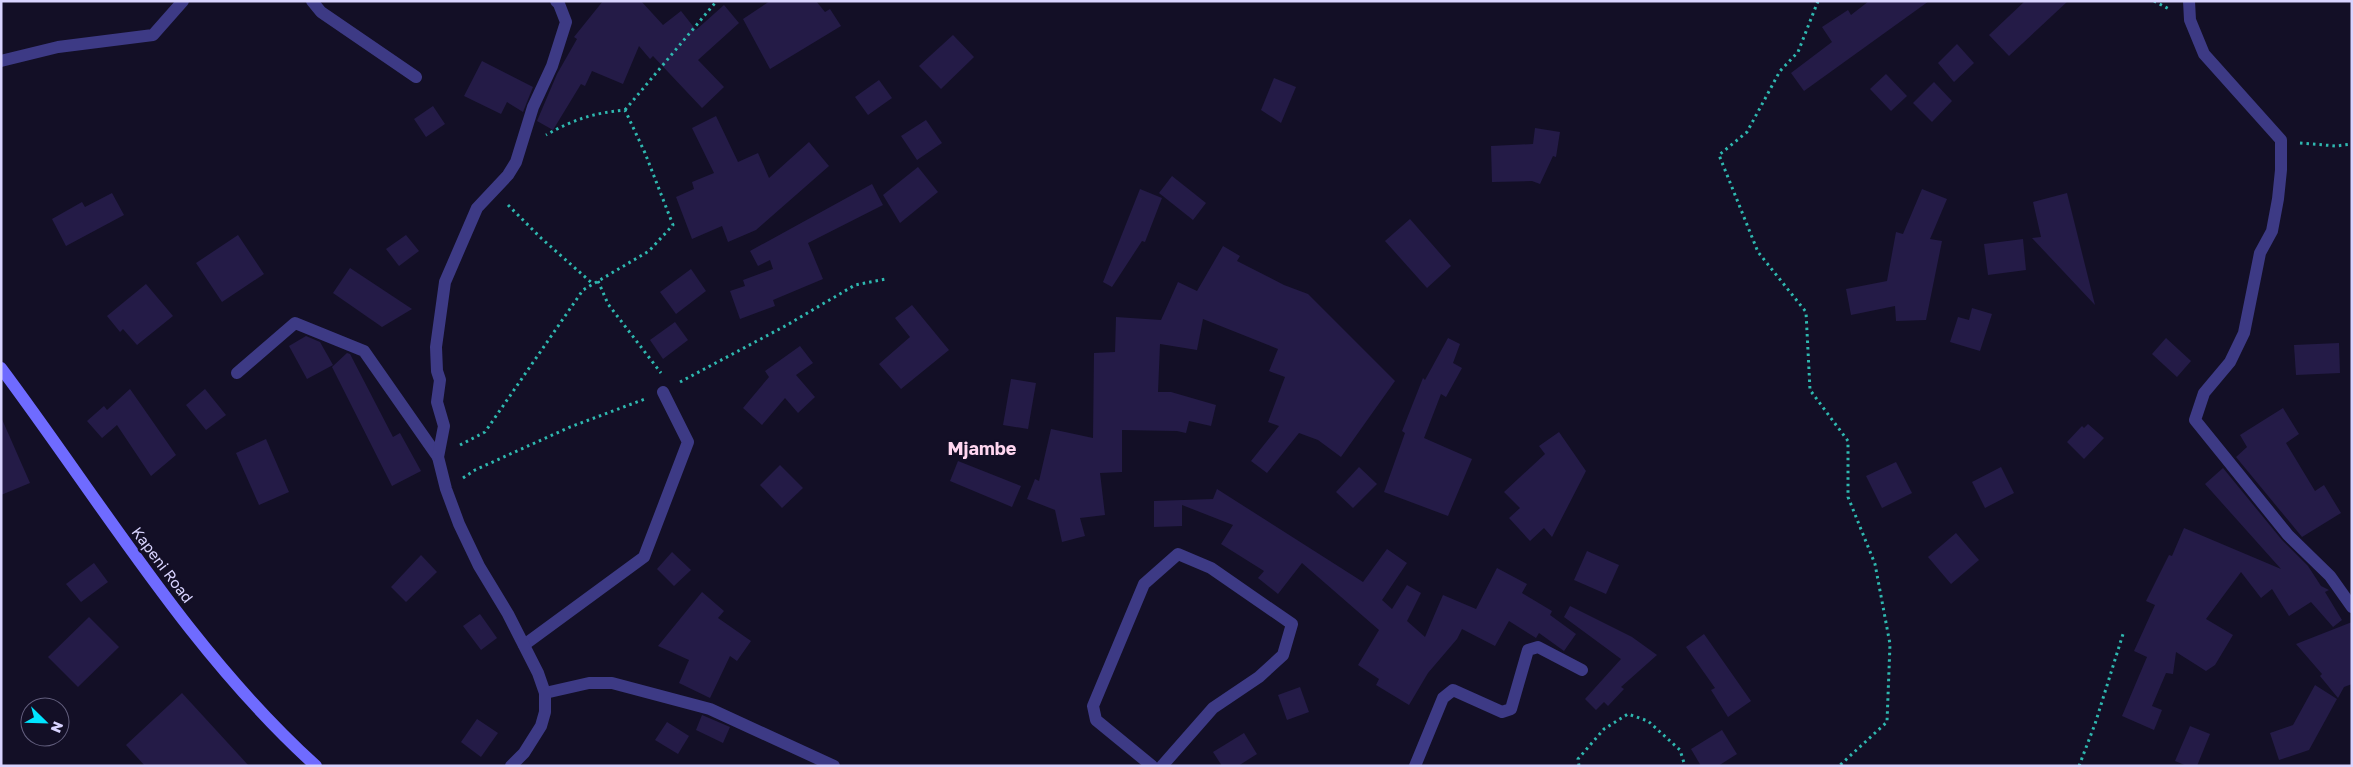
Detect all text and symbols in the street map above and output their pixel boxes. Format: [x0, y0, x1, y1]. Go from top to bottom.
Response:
district label: Mjambe [948, 437, 1017, 459]
street label: Kapeni Road [128, 523, 197, 606]
north arrow [20, 697, 70, 747]
text: N [48, 719, 67, 735]

